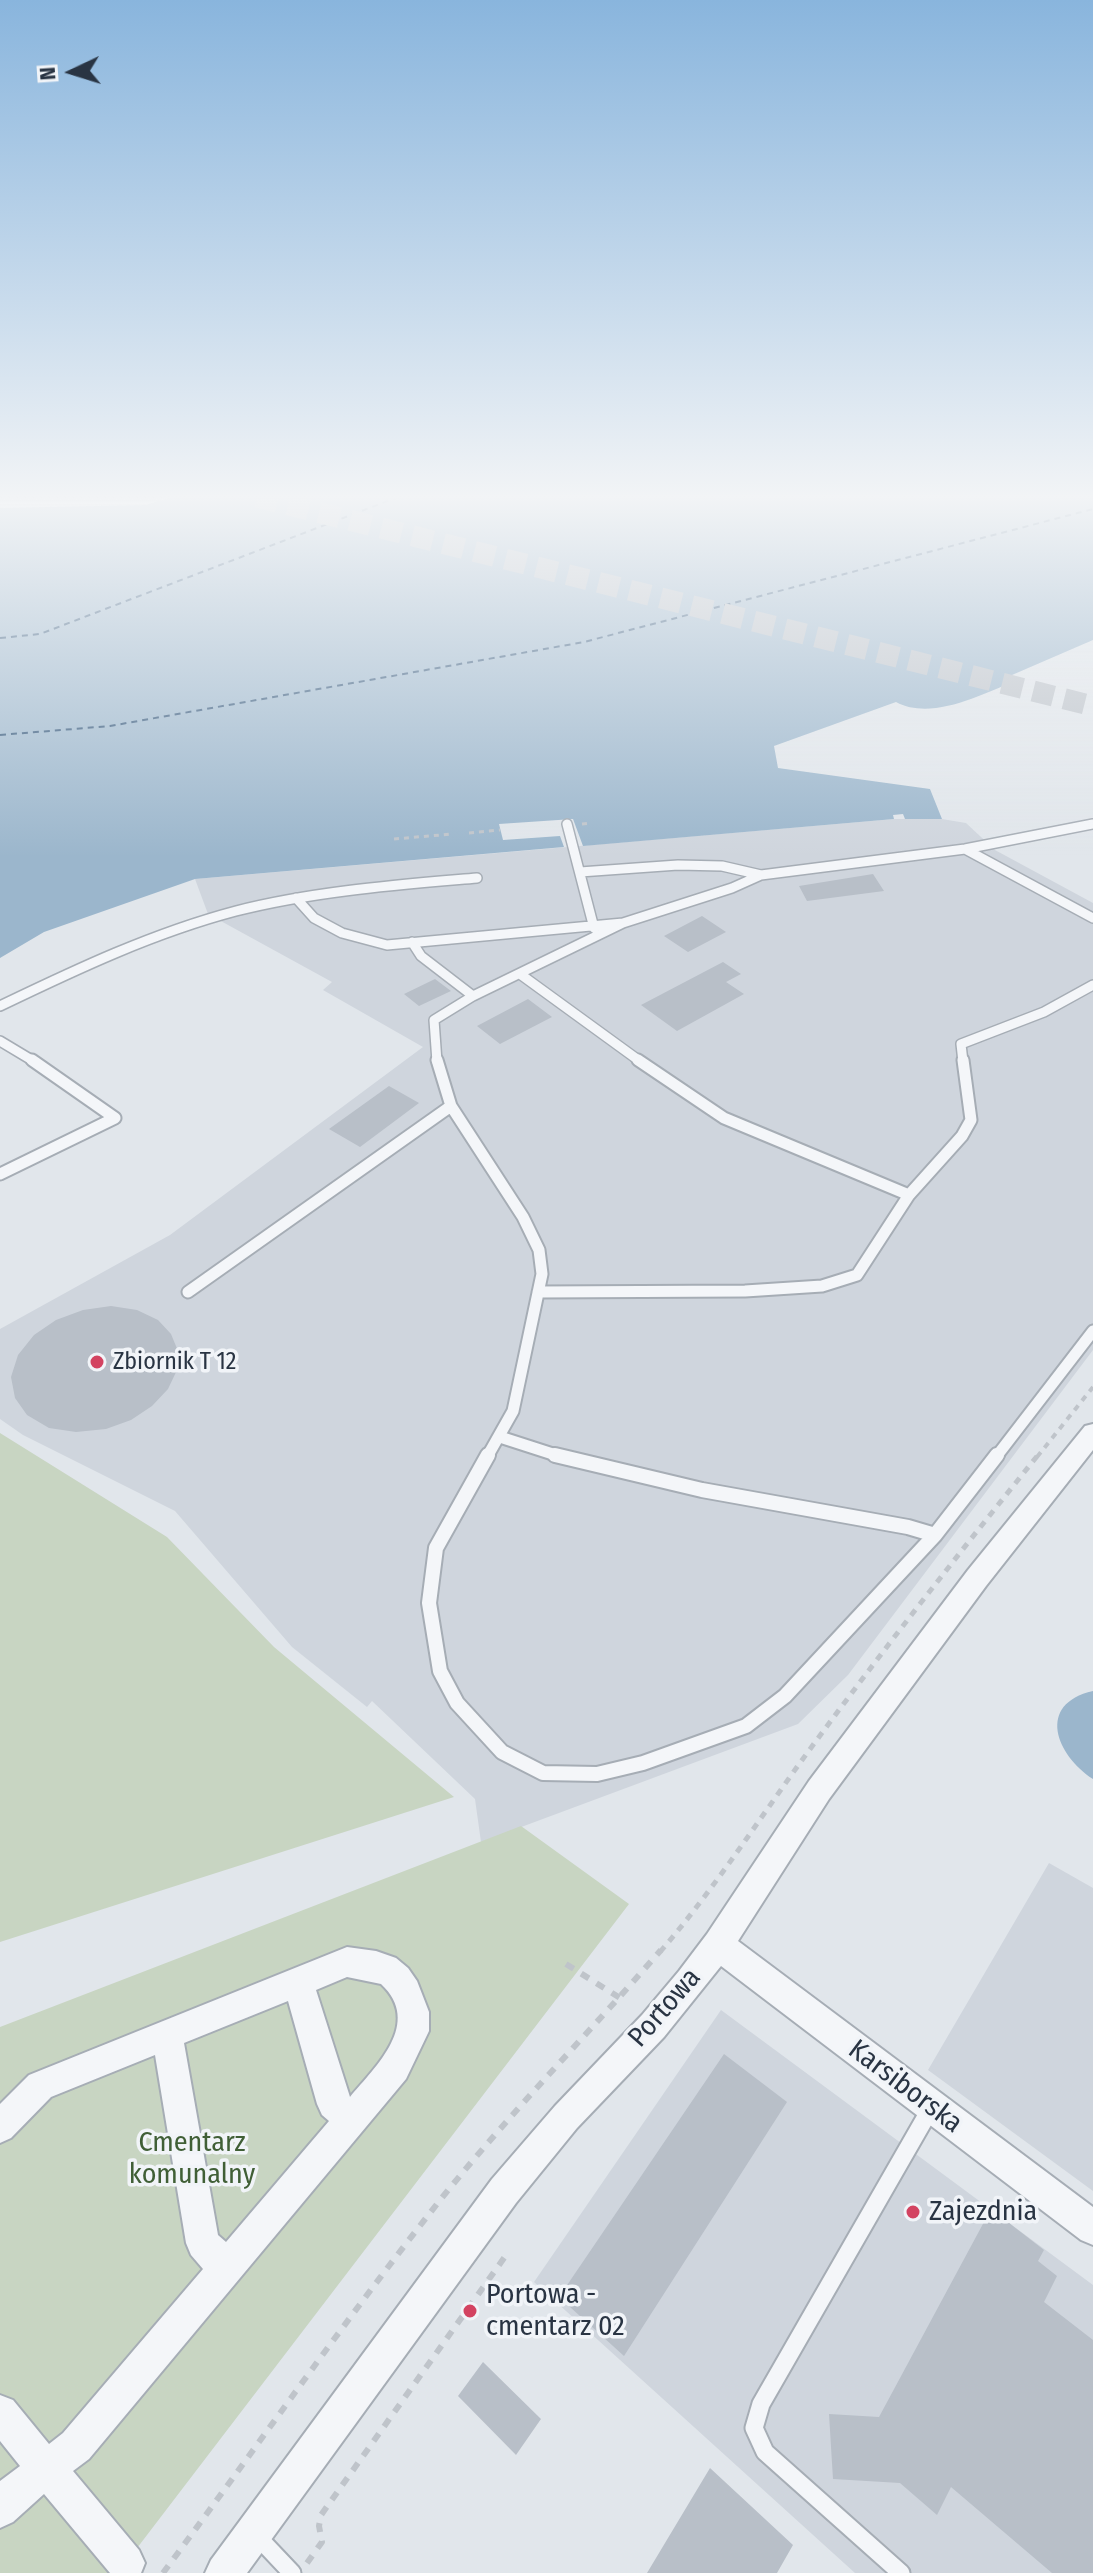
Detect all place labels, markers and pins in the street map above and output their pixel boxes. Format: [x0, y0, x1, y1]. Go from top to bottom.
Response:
place label: Zbiornik T 12 [113, 1348, 236, 1376]
marker: Zbiornik T 12 [88, 1353, 106, 1371]
place label: Zajezdnia [929, 2195, 1037, 2229]
marker: Zajezdnia [904, 2203, 922, 2221]
place label: Portowa - cmentarz 02 [486, 2278, 625, 2344]
marker: Portowa - cmentarz 02 [461, 2302, 479, 2320]

